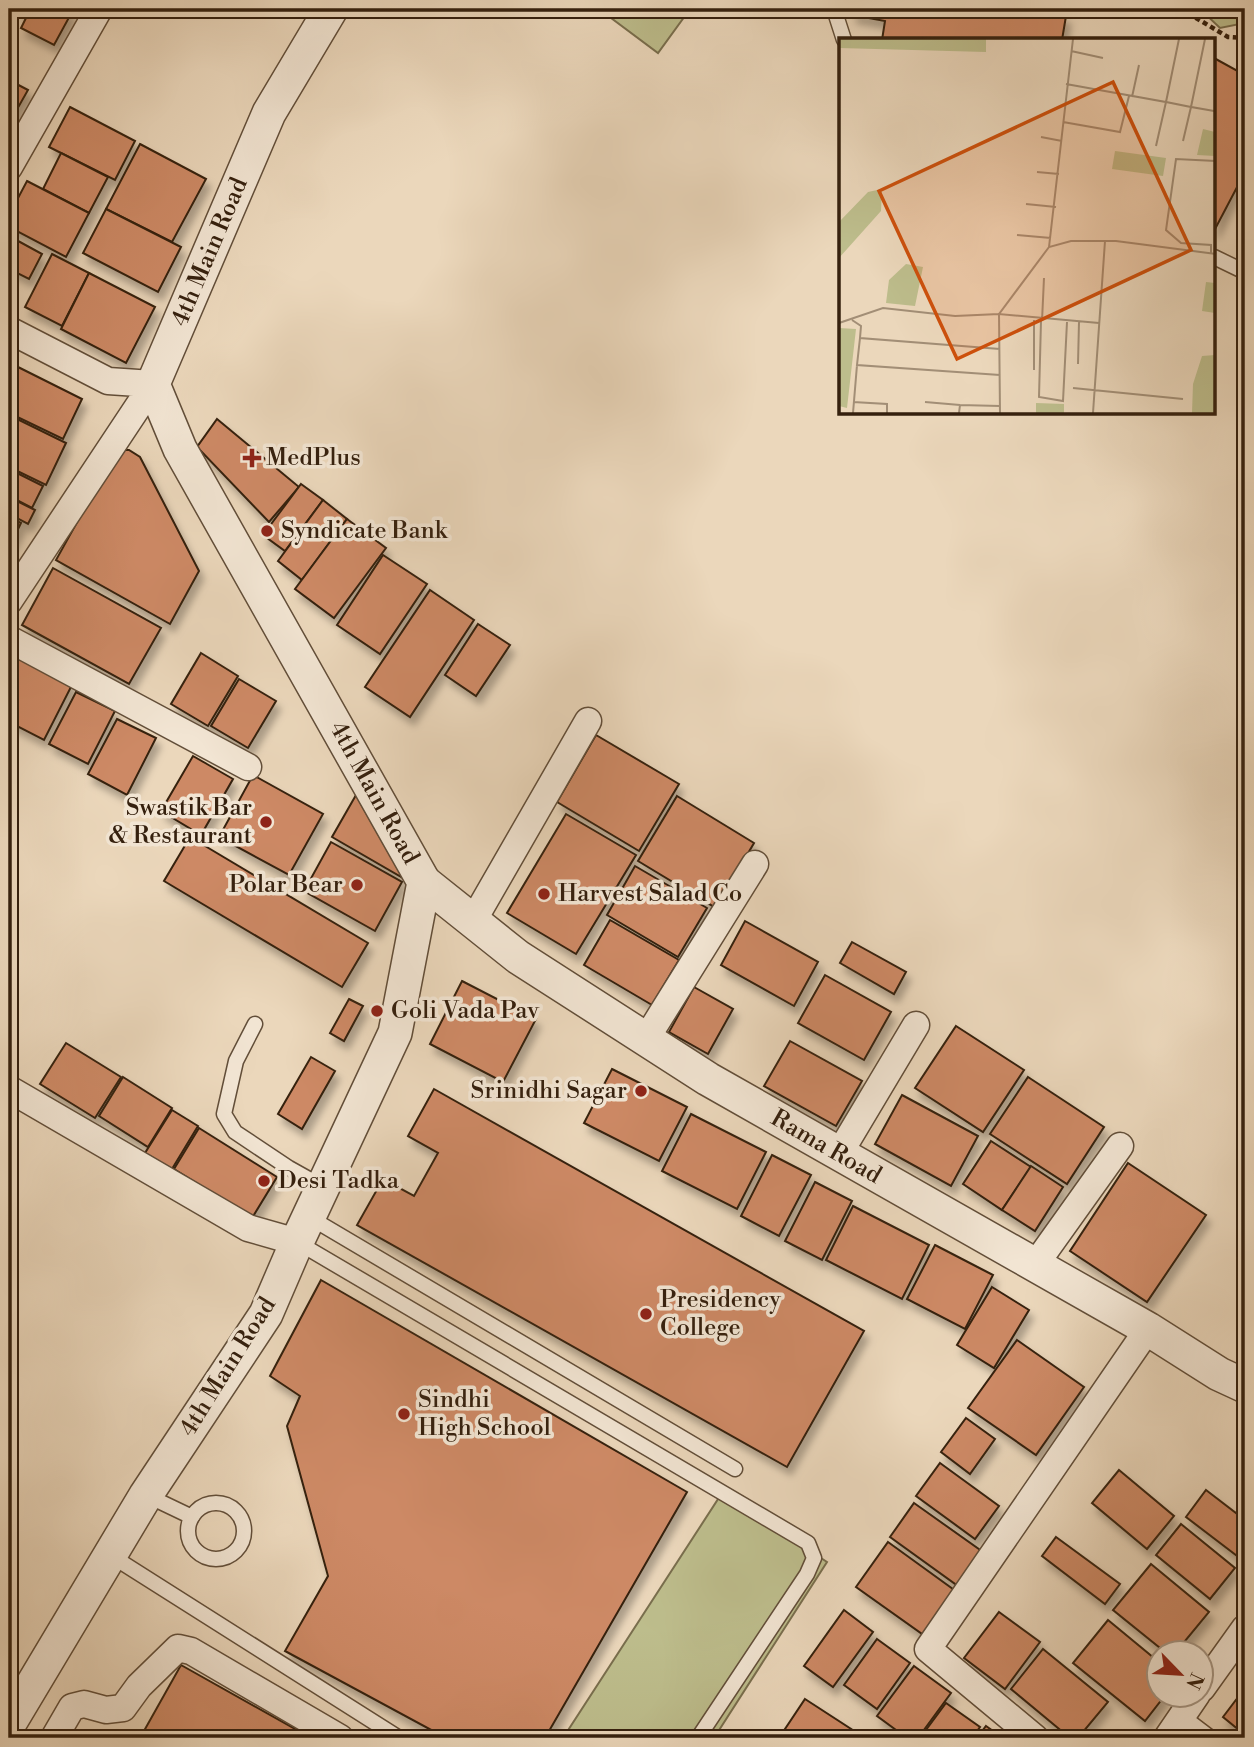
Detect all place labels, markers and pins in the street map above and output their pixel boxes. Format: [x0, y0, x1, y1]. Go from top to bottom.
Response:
place label: MedPlus [266, 443, 361, 473]
marker: MedPlus [244, 450, 260, 466]
place label: Syndicate Bank [281, 516, 449, 546]
marker: Syndicate Bank [259, 523, 275, 539]
place label: Swastik Bar & Restaurant [109, 793, 253, 851]
marker: Swastik Bar & Restaurant [258, 814, 274, 830]
place label: Polar Bear [229, 870, 343, 900]
marker: Polar Bear [349, 877, 365, 893]
place label: Harvest Salad Co [558, 879, 742, 909]
marker: Harvest Salad Co [536, 886, 552, 902]
place label: Goli Vada Pav [391, 996, 540, 1026]
marker: Goli Vada Pav [369, 1003, 385, 1019]
place label: Srinidhi Sagar [471, 1076, 627, 1106]
marker: Srinidhi Sagar [633, 1083, 649, 1099]
place label: Desi Tadka [278, 1166, 400, 1196]
marker: Desi Tadka [256, 1173, 272, 1189]
place label: Presidency College [660, 1285, 781, 1343]
marker: Presidency College [638, 1306, 654, 1322]
place label: Sindhi High School [418, 1385, 551, 1443]
marker: Sindhi High School [396, 1406, 412, 1422]

